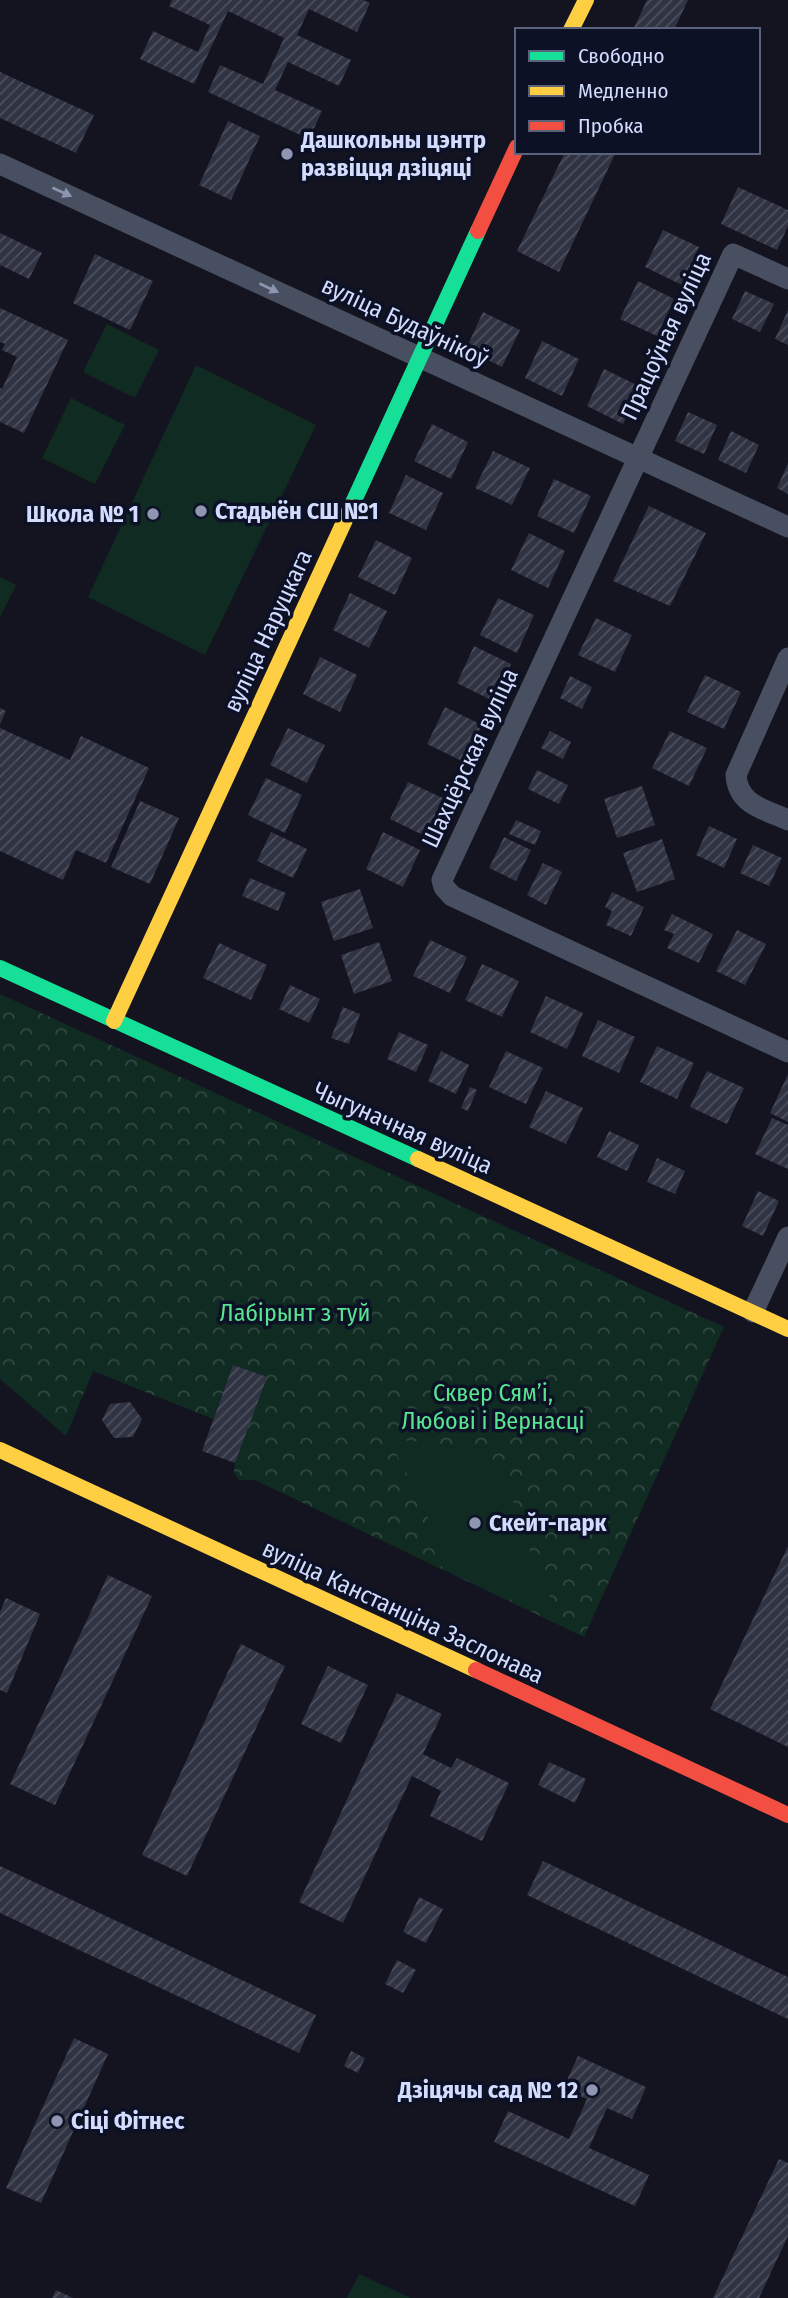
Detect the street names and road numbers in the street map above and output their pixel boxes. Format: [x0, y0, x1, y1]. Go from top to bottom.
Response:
street label: Працоўная вуліца [615, 248, 717, 424]
street label: вуліца Будаўнікоў [317, 271, 493, 373]
street label: вуліца Наруцкага [218, 545, 318, 717]
street label: Шахцёрская вуліца [416, 664, 524, 852]
street label: Чыгуначная вуліца [309, 1076, 497, 1180]
street label: вуліца Канстанціна Заслонава [258, 1534, 548, 1690]

